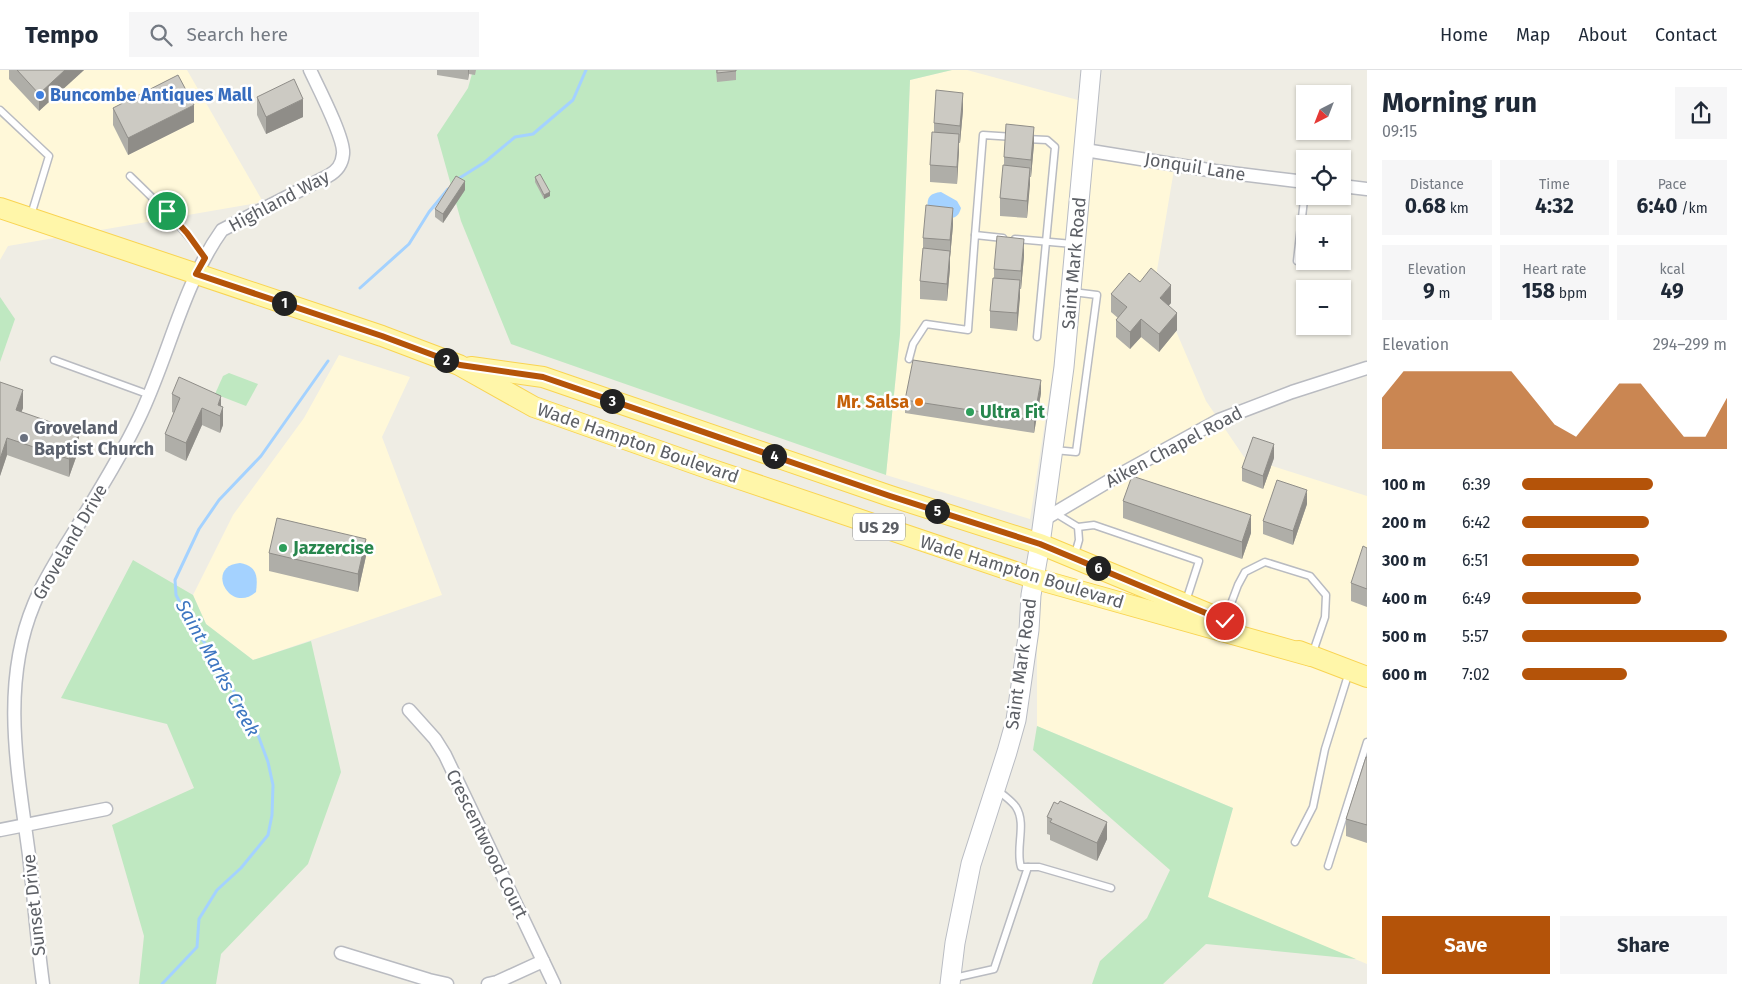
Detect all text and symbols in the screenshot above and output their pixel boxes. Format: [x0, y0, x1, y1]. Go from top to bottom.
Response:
search box [129, 12, 479, 57]
text: Tempo [25, 21, 99, 49]
icon: search [147, 21, 175, 49]
text: Search here [187, 23, 288, 46]
text: Home [1440, 24, 1488, 46]
text: Map [1516, 24, 1550, 46]
text: About [1578, 24, 1627, 46]
text: Contact [1655, 24, 1717, 46]
place label: Buncombe Antiques Mall [50, 84, 253, 106]
north arrow [1296, 85, 1351, 140]
map controls [1296, 85, 1351, 335]
text: Morning run [1382, 86, 1537, 119]
button: share [1675, 87, 1727, 139]
marker: Buncombe Antiques Mall [34, 89, 46, 101]
text: 09:15 [1382, 122, 1417, 141]
street label: Jonquil Lane [1143, 148, 1247, 186]
button: locate [1296, 150, 1351, 205]
street label: Highland Way [225, 165, 333, 237]
text: Distance [1410, 176, 1464, 193]
text: Time [1539, 176, 1570, 193]
text: Pace [1658, 176, 1687, 193]
pin [146, 190, 188, 232]
text: 0.68 [1405, 193, 1446, 219]
text: 4:32 [1535, 193, 1574, 219]
text: 6:40 [1637, 193, 1678, 219]
street label: Saint Mark Road [1057, 196, 1091, 330]
icon: arrive [153, 197, 181, 225]
text: km [1446, 200, 1469, 217]
text: /km [1678, 200, 1708, 217]
button: + [1296, 215, 1351, 270]
text: Elevation [1407, 261, 1466, 278]
text: Heart rate [1523, 261, 1586, 278]
text: kcal [1660, 261, 1685, 278]
text: 9 [1423, 278, 1435, 304]
text: 158 [1522, 278, 1555, 304]
text: 49 [1661, 278, 1684, 304]
button: − [1296, 280, 1351, 335]
text: m [1435, 285, 1451, 302]
text: bpm [1555, 285, 1587, 302]
pin: 1 [272, 290, 296, 316]
text: 1 [281, 295, 288, 312]
text: Elevation [1382, 335, 1449, 354]
text: 294–299 m [1653, 335, 1727, 354]
pin: 2 [434, 348, 458, 372]
text: 2 [443, 352, 450, 369]
pin: 3 [600, 388, 624, 414]
place label: Mr. Salsa [837, 391, 909, 413]
text: 3 [609, 393, 616, 410]
marker: Mr. Salsa [913, 396, 925, 408]
street label: Wade Hampton Boulevard [534, 398, 742, 488]
place label: Ultra Fit [980, 401, 1046, 423]
street label: Aiken Chapel Road [1102, 402, 1246, 492]
marker: Ultra Fit [964, 406, 976, 418]
place label: Groveland Baptist Church [34, 417, 154, 460]
marker: Groveland Baptist Church [18, 432, 30, 444]
pin: 4 [762, 444, 786, 468]
text: 4 [771, 448, 778, 465]
text: 100 m [1382, 475, 1425, 494]
text: 6:39 [1462, 475, 1491, 494]
street label: Groveland Drive [28, 480, 112, 604]
pin: 5 [924, 498, 950, 524]
text: 5 [934, 503, 941, 520]
text: 200 m [1382, 513, 1426, 532]
text: 6:42 [1462, 513, 1490, 532]
road number: US 29 [853, 514, 905, 541]
street label: Wade Hampton Boulevard [917, 530, 1127, 614]
place label: Jazzercise [292, 537, 374, 559]
marker: Jazzercise [277, 542, 289, 554]
text: 300 m [1382, 551, 1426, 570]
text: 6:51 [1462, 551, 1489, 570]
pin: 6 [1086, 556, 1110, 580]
text: 6 [1095, 560, 1102, 577]
text: 400 m [1382, 589, 1427, 608]
text: 6:49 [1462, 589, 1491, 608]
water label: Saint Marks Creek [170, 595, 265, 740]
street label: Saint Mark Road [1001, 597, 1041, 731]
pin [1204, 600, 1246, 642]
icon: check [1211, 607, 1239, 635]
text: 500 m [1382, 627, 1427, 646]
text: 5:57 [1462, 627, 1489, 646]
text: 600 m [1382, 665, 1427, 684]
text: 7:02 [1462, 665, 1490, 684]
street label: Crescentwood Court [441, 766, 533, 923]
street label: Sunset Drive [18, 853, 50, 957]
button: Save [1382, 916, 1550, 974]
button: Share [1560, 916, 1727, 974]

